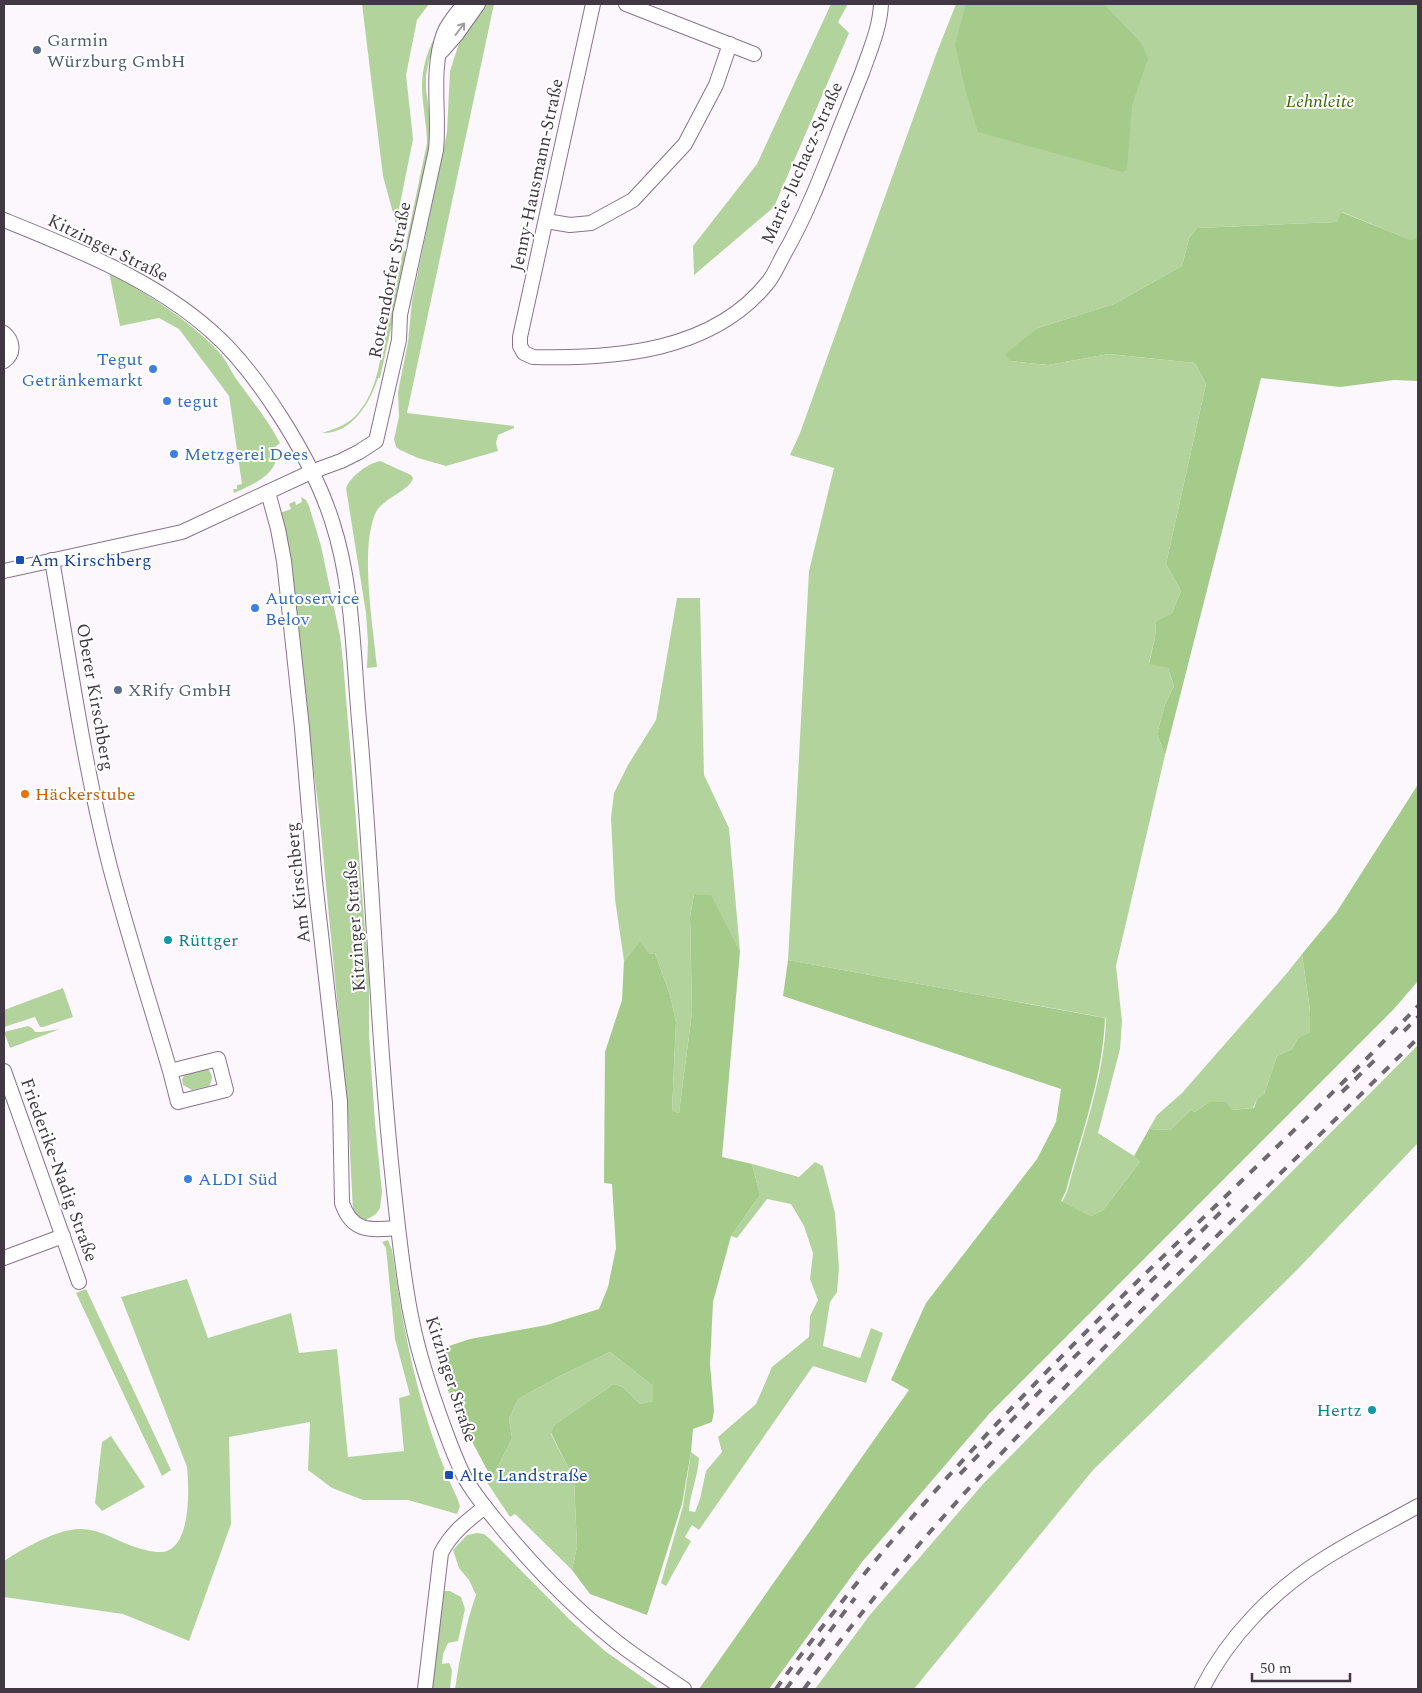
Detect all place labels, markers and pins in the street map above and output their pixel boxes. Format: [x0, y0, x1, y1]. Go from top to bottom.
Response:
place label: Garmin Würzburg GmbH [47, 27, 186, 75]
marker: Garmin Würzburg GmbH [31, 44, 43, 56]
place label: Tegut Getränkemarkt [22, 346, 143, 394]
marker: Tegut Getränkemarkt [147, 363, 159, 375]
place label: tegut [177, 388, 218, 415]
marker: tegut [161, 395, 173, 407]
place label: Metzgerei Dees [184, 441, 309, 468]
marker: Metzgerei Dees [168, 448, 180, 460]
place label: Am Kirschberg [30, 547, 152, 574]
marker: Am Kirschberg [14, 554, 26, 566]
place label: Autoservice Belov [265, 585, 360, 633]
marker: Autoservice Belov [249, 602, 261, 614]
place label: XRify GmbH [128, 677, 232, 704]
marker: XRify GmbH [112, 684, 124, 696]
place label: Häckerstube [35, 781, 136, 808]
marker: Häckerstube [19, 788, 31, 800]
place label: Rüttger [178, 927, 238, 954]
marker: Rüttger [162, 934, 174, 946]
place label: ALDI Süd [198, 1166, 278, 1193]
marker: ALDI Süd [182, 1173, 194, 1185]
place label: Hertz [1317, 1397, 1362, 1424]
marker: Hertz [1366, 1404, 1378, 1416]
place label: Alte Landstraße [459, 1462, 588, 1489]
marker: Alte Landstraße [443, 1469, 455, 1481]

